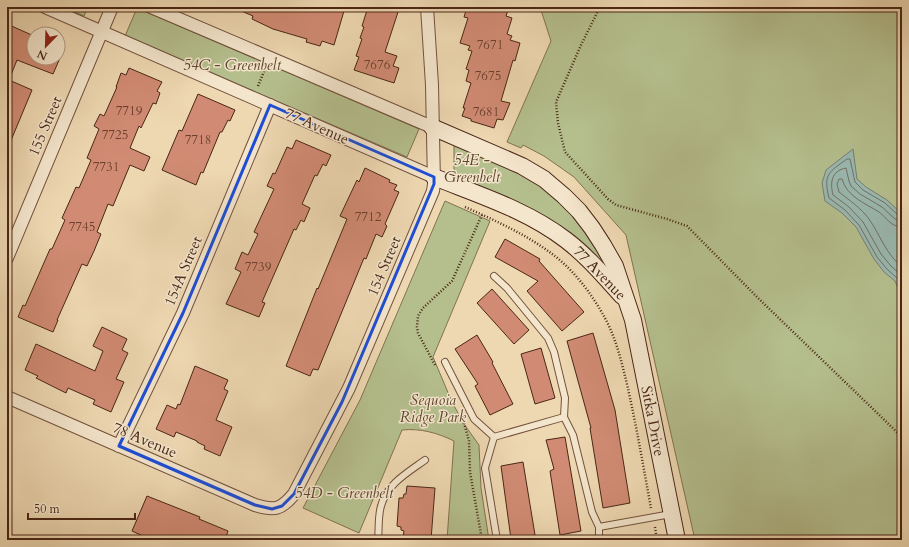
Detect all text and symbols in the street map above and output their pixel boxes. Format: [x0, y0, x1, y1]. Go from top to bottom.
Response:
north arrow [26, 26, 66, 66]
house number: 7671 [477, 36, 503, 54]
text: N [35, 46, 50, 64]
park label: 54C - Greenbelt [183, 55, 282, 75]
house number: 7676 [364, 56, 391, 74]
house number: 7675 [475, 67, 501, 85]
street label: 155 Street [23, 93, 67, 159]
house number: 7719 [116, 102, 143, 120]
street label: 77 Avenue [282, 103, 352, 149]
house number: 7681 [473, 103, 499, 121]
house number: 7725 [102, 126, 128, 144]
house number: 7718 [185, 131, 211, 149]
park label: 54E - Greenbelt [444, 150, 501, 187]
house number: 7731 [93, 158, 119, 176]
house number: 7712 [355, 208, 382, 226]
house number: 7745 [69, 218, 95, 236]
street label: 154A Street [159, 233, 207, 309]
street label: 154 Street [362, 233, 406, 299]
street label: 77 Avenue [569, 242, 631, 305]
house number: 7739 [245, 258, 272, 276]
street label: Sitka Drive [636, 384, 670, 458]
park label: Sequoia Ridge Park [400, 390, 467, 427]
street label: 78 Avenue [110, 418, 180, 463]
park label: 54D - Greenbelt [295, 483, 394, 503]
scale bar [28, 495, 135, 521]
text: 50 m [34, 501, 61, 517]

